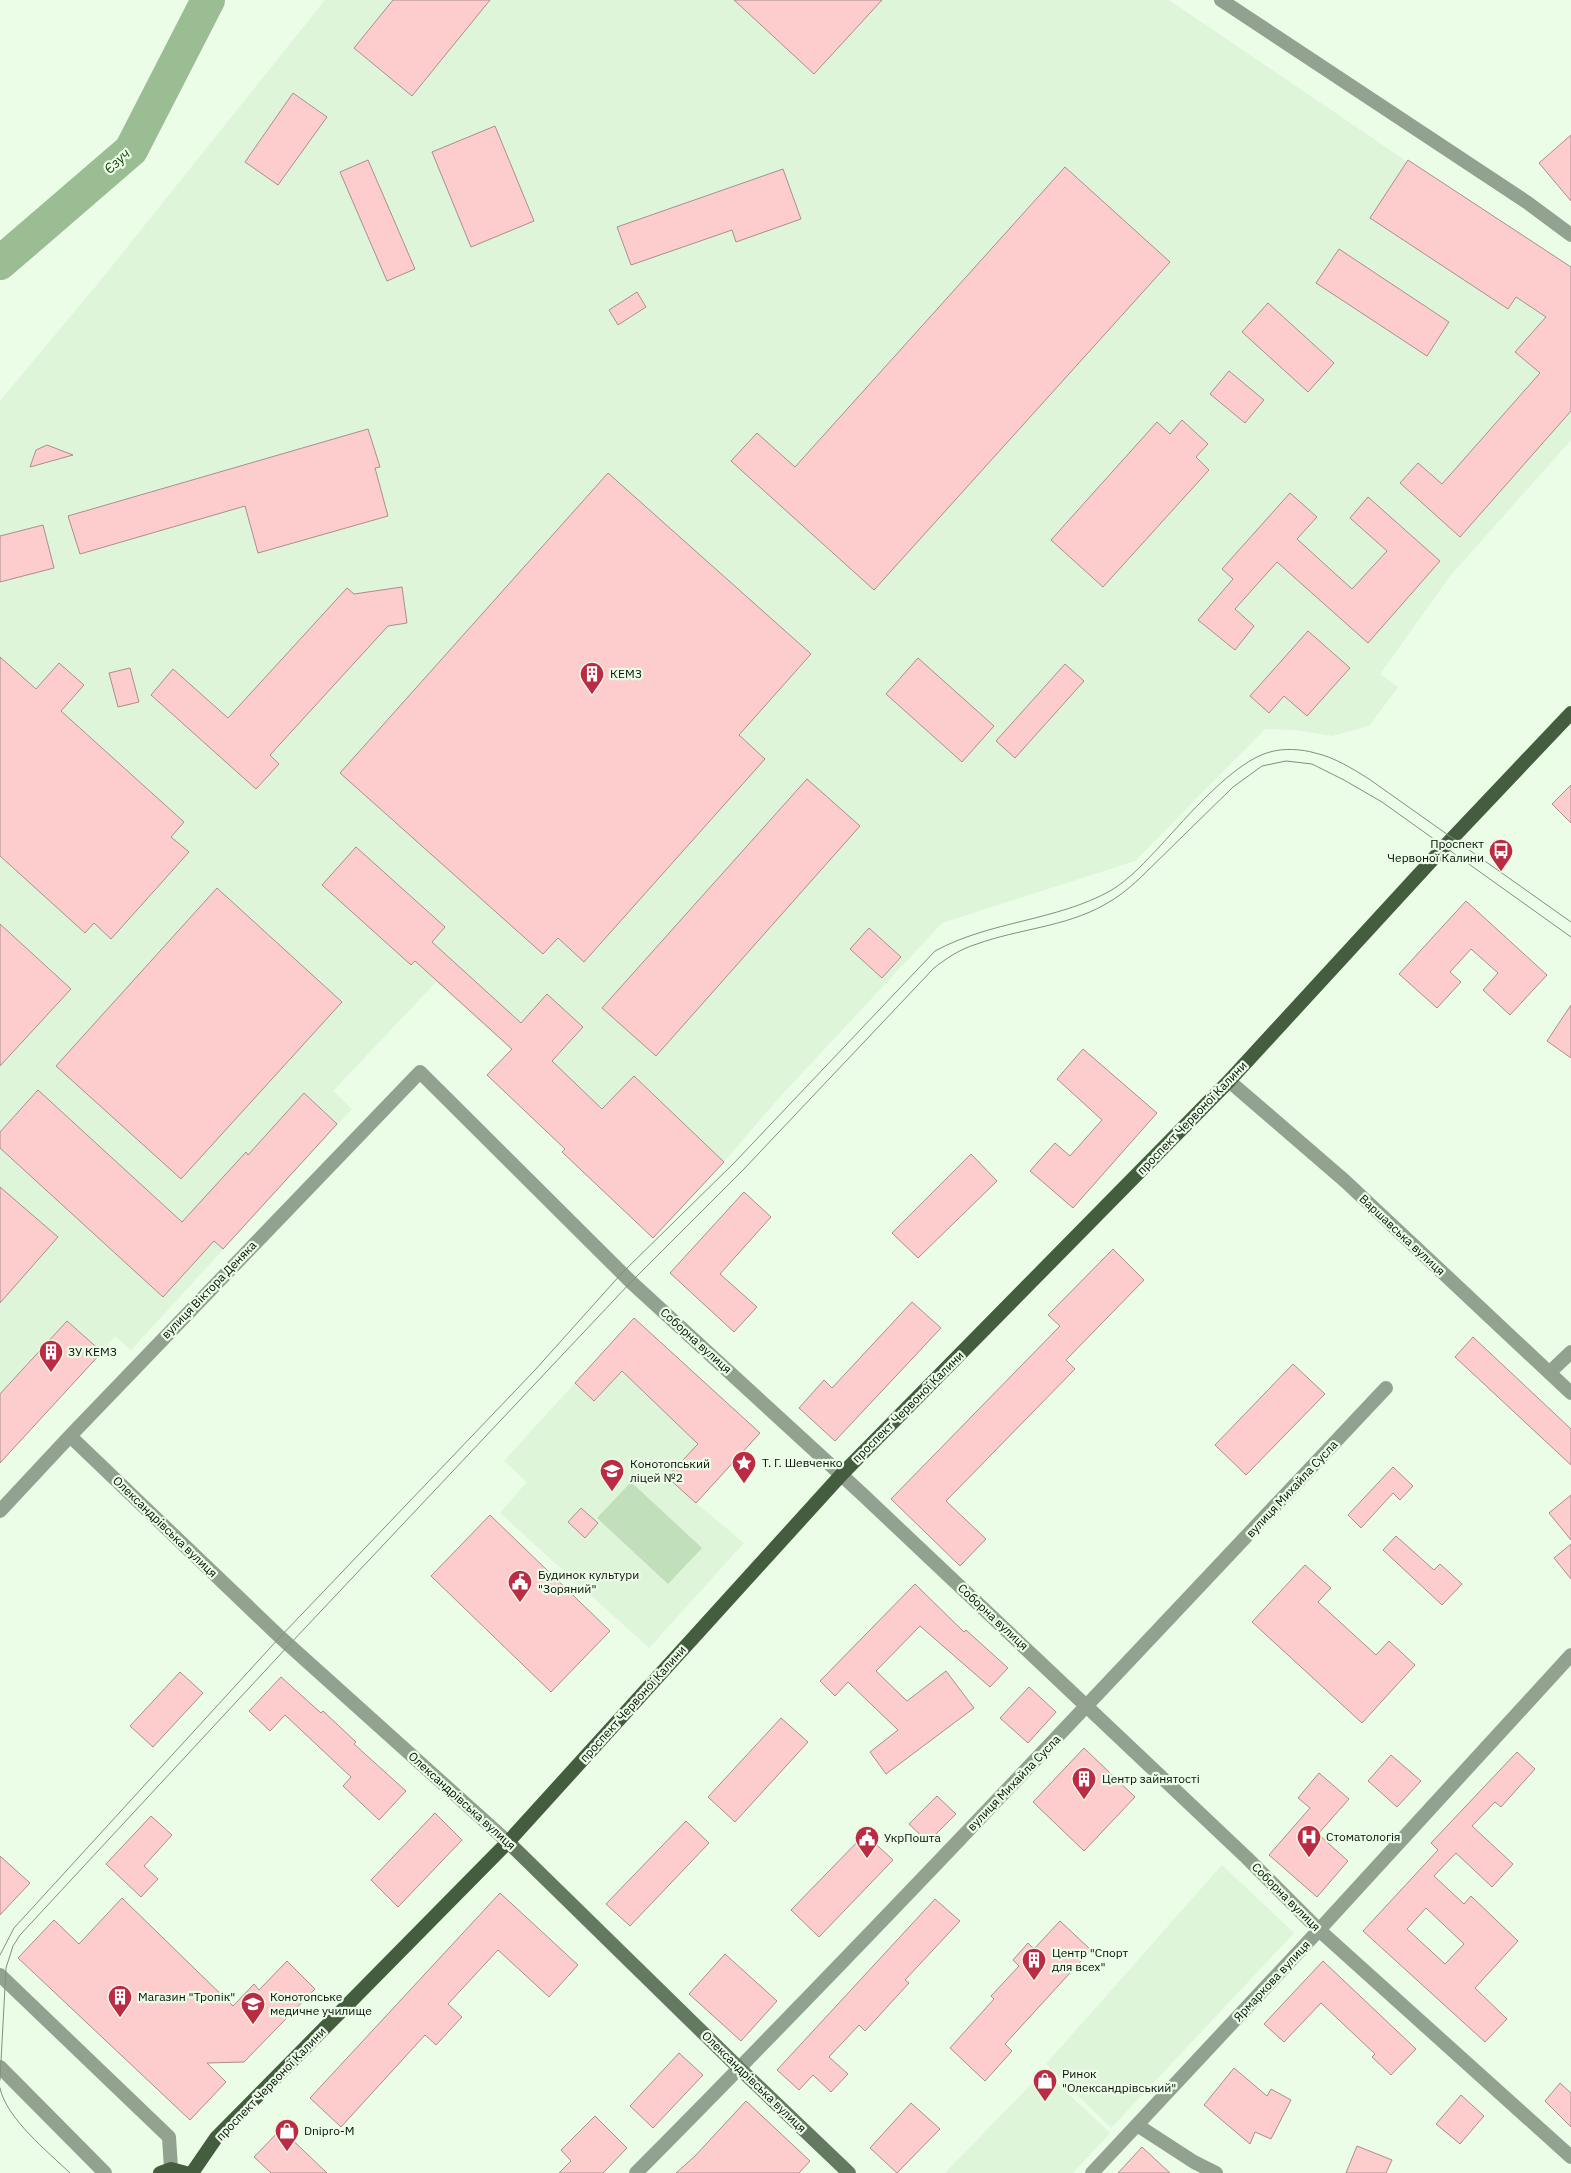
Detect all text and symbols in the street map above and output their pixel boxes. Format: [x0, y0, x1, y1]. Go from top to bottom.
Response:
water label: Єзуч [100, 144, 134, 178]
building icon: КЕМЗ [579, 661, 605, 695]
place label: КЕМЗ [610, 666, 642, 681]
place label: Проспект Червоної Калини [1387, 836, 1484, 865]
bus stop icon: Проспект Червоної Калини [1488, 838, 1514, 872]
street label: проспект Червоної Калини [1134, 1058, 1250, 1177]
street label: Варшавська вулиця [1356, 1191, 1448, 1278]
street label: вулиця Віктора Деняка [158, 1237, 260, 1342]
street label: Соборна вулиця [658, 1305, 735, 1377]
building icon: ЗУ КЕМЗ [38, 1339, 64, 1373]
place label: ЗУ КЕМЗ [68, 1344, 117, 1359]
street label: проспект Червоної Калини [849, 1348, 967, 1466]
street label: вулиця Михайла Сусла [1243, 1436, 1341, 1540]
place icon: Т. Г. Шевченко [731, 1450, 757, 1484]
place label: Т. Г. Шевченко [762, 1455, 843, 1470]
place label: Конотопський ліцей №2 [630, 1456, 710, 1485]
school or university icon: Конотопський ліцей №2 [599, 1458, 625, 1492]
street label: Олександрівська вулиця [110, 1473, 221, 1580]
place label: Будинок культури "Зоряний" [538, 1567, 639, 1596]
public building icon: Будинок культури "Зоряний" [507, 1569, 533, 1603]
street label: Соборна вулиця [955, 1580, 1032, 1653]
street label: проспект Червоної Калини [576, 1642, 689, 1765]
street label: вулиця Михайла Сусла [964, 1731, 1064, 1834]
street label: Олександрівська вулиця [406, 1748, 519, 1853]
building icon: Центр зайнятості [1071, 1766, 1097, 1800]
place label: Центр зайнятості [1102, 1771, 1200, 1786]
hospital icon: Стоматологія [1296, 1824, 1322, 1858]
public building icon: УкрПошта [854, 1825, 880, 1859]
place label: Стоматологія [1326, 1829, 1401, 1844]
place label: УкрПошта [884, 1830, 941, 1845]
street label: Соборна вулиця [1249, 1859, 1324, 1934]
street label: Ярмаркова вулиця [1230, 1937, 1313, 2024]
place label: Центр "Спорт для всех" [1052, 1945, 1129, 1974]
building icon: Центр "Спорт для всех" [1021, 1947, 1047, 1981]
building icon: Магазин "Тропік" [107, 1984, 133, 2018]
place label: Магазин "Тропік" [138, 1989, 235, 2004]
place label: Конотопське медичне училище [270, 1989, 372, 2018]
school or university icon: Конотопське медичне училище [240, 1991, 266, 2025]
street label: проспект Червоної Калини [213, 2024, 329, 2143]
street label: Олександрівська вулиця [699, 2028, 810, 2135]
place label: Ринок "Олександрівський" [1062, 2066, 1176, 2095]
shop icon: Ринок "Олександрівський" [1032, 2068, 1058, 2102]
shop icon: Dnipro-M [274, 2118, 300, 2152]
place label: Dnipro-M [304, 2123, 355, 2138]

